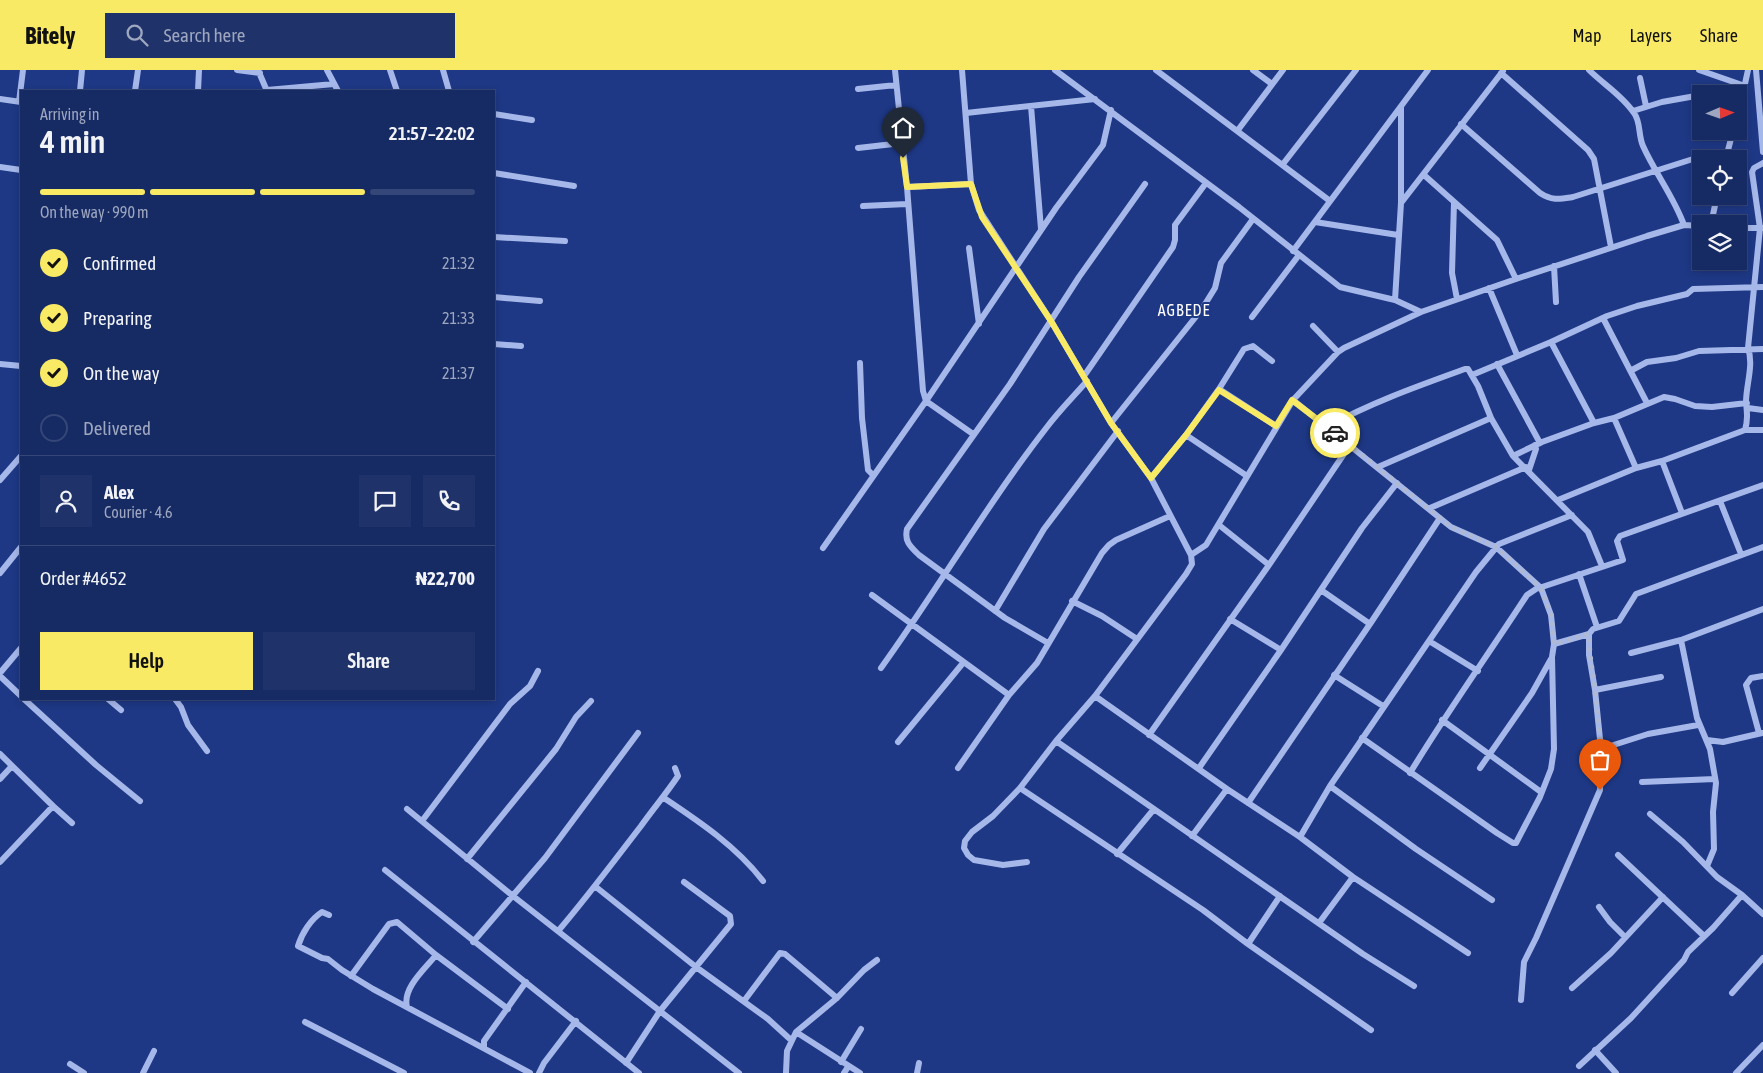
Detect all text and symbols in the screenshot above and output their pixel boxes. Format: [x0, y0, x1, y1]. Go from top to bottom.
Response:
search box [105, 13, 455, 58]
icon: search [123, 21, 151, 49]
text: Bitely [25, 22, 75, 49]
text: Search here [163, 24, 245, 46]
text: Map [1572, 25, 1601, 46]
text: Layers [1629, 25, 1672, 46]
text: Share [1700, 25, 1738, 46]
north arrow [1692, 85, 1748, 140]
map controls [1692, 85, 1747, 270]
text: Arriving in [40, 105, 100, 123]
pin [882, 107, 924, 158]
icon: home [889, 114, 917, 142]
text: 21:57–22:02 [389, 122, 475, 144]
text: 4 min [40, 123, 105, 160]
button: locate [1692, 150, 1747, 205]
text: On the way · 990 m [40, 203, 149, 221]
button: layers [1692, 215, 1747, 270]
icon: check [40, 249, 68, 277]
text: Confirmed [83, 252, 156, 274]
text: 21:32 [442, 254, 475, 272]
district label: AGBEDE [1158, 301, 1210, 319]
icon: check [40, 304, 68, 332]
text: Preparing [83, 307, 152, 329]
text: 21:33 [442, 309, 475, 327]
icon: check [40, 359, 68, 387]
text: On the way [83, 362, 160, 384]
text: 21:37 [442, 364, 475, 382]
courier [1310, 408, 1360, 458]
text: Delivered [83, 417, 151, 439]
icon: car [1321, 419, 1349, 447]
button: person [40, 475, 92, 527]
button: chat [359, 475, 411, 527]
button: phone [423, 475, 475, 527]
text: Alex [104, 481, 134, 503]
text: Courier · 4.6 [104, 503, 173, 521]
text: Order #4652 [40, 567, 127, 589]
text: ₦22,700 [416, 567, 475, 589]
button: Help [40, 632, 253, 690]
button: Share [263, 632, 475, 690]
pin [1579, 739, 1621, 790]
icon: bag [1586, 746, 1614, 774]

